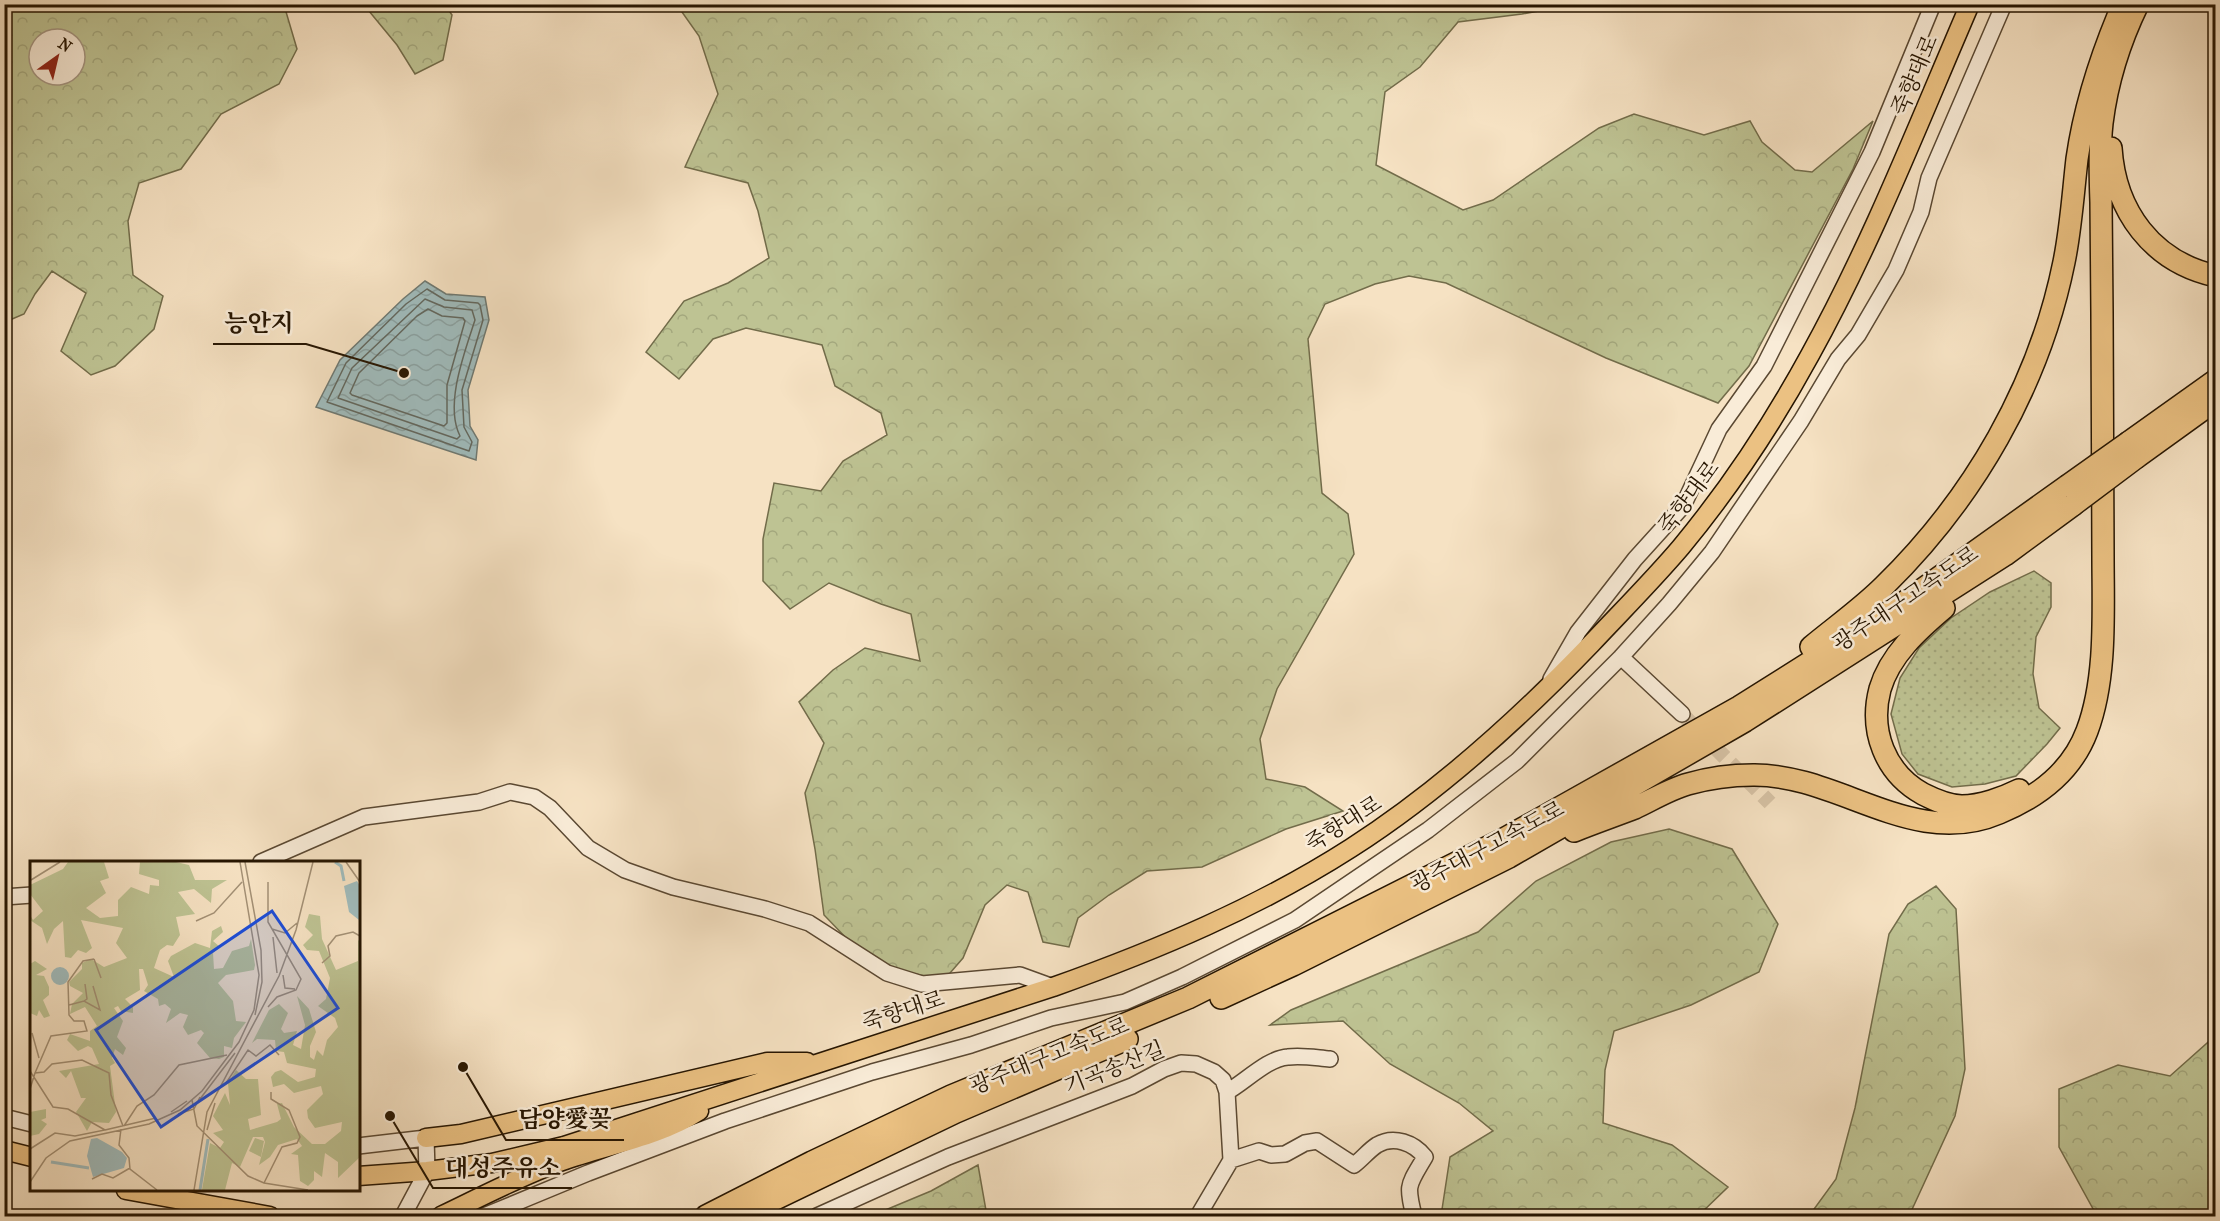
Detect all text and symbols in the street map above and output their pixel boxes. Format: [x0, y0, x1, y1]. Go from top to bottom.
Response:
north arrow [27, 27, 87, 87]
street label: 죽향대로 [1886, 31, 1943, 120]
text: N [55, 34, 76, 57]
callout: 능안지 [213, 302, 306, 344]
text: 능안지 [224, 309, 294, 337]
street label: 죽향대로 [1653, 456, 1725, 539]
street label: 광주대구고속도로 [1828, 541, 1983, 657]
street label: 죽향대로 [1301, 790, 1386, 857]
street label: 광주대구고속도로 [1406, 795, 1569, 898]
inset map [30, 861, 360, 1191]
street label: 죽향대로 [859, 985, 948, 1036]
street label: 광주대구고속도로 [966, 1012, 1133, 1100]
street label: 기곡송산길 [1060, 1036, 1169, 1100]
callout: 담양愛꽂 [506, 1098, 624, 1140]
text: 담양愛꽂 [518, 1105, 612, 1133]
callout: 대성주유소 [433, 1146, 572, 1188]
text: 대성주유소 [445, 1154, 561, 1182]

